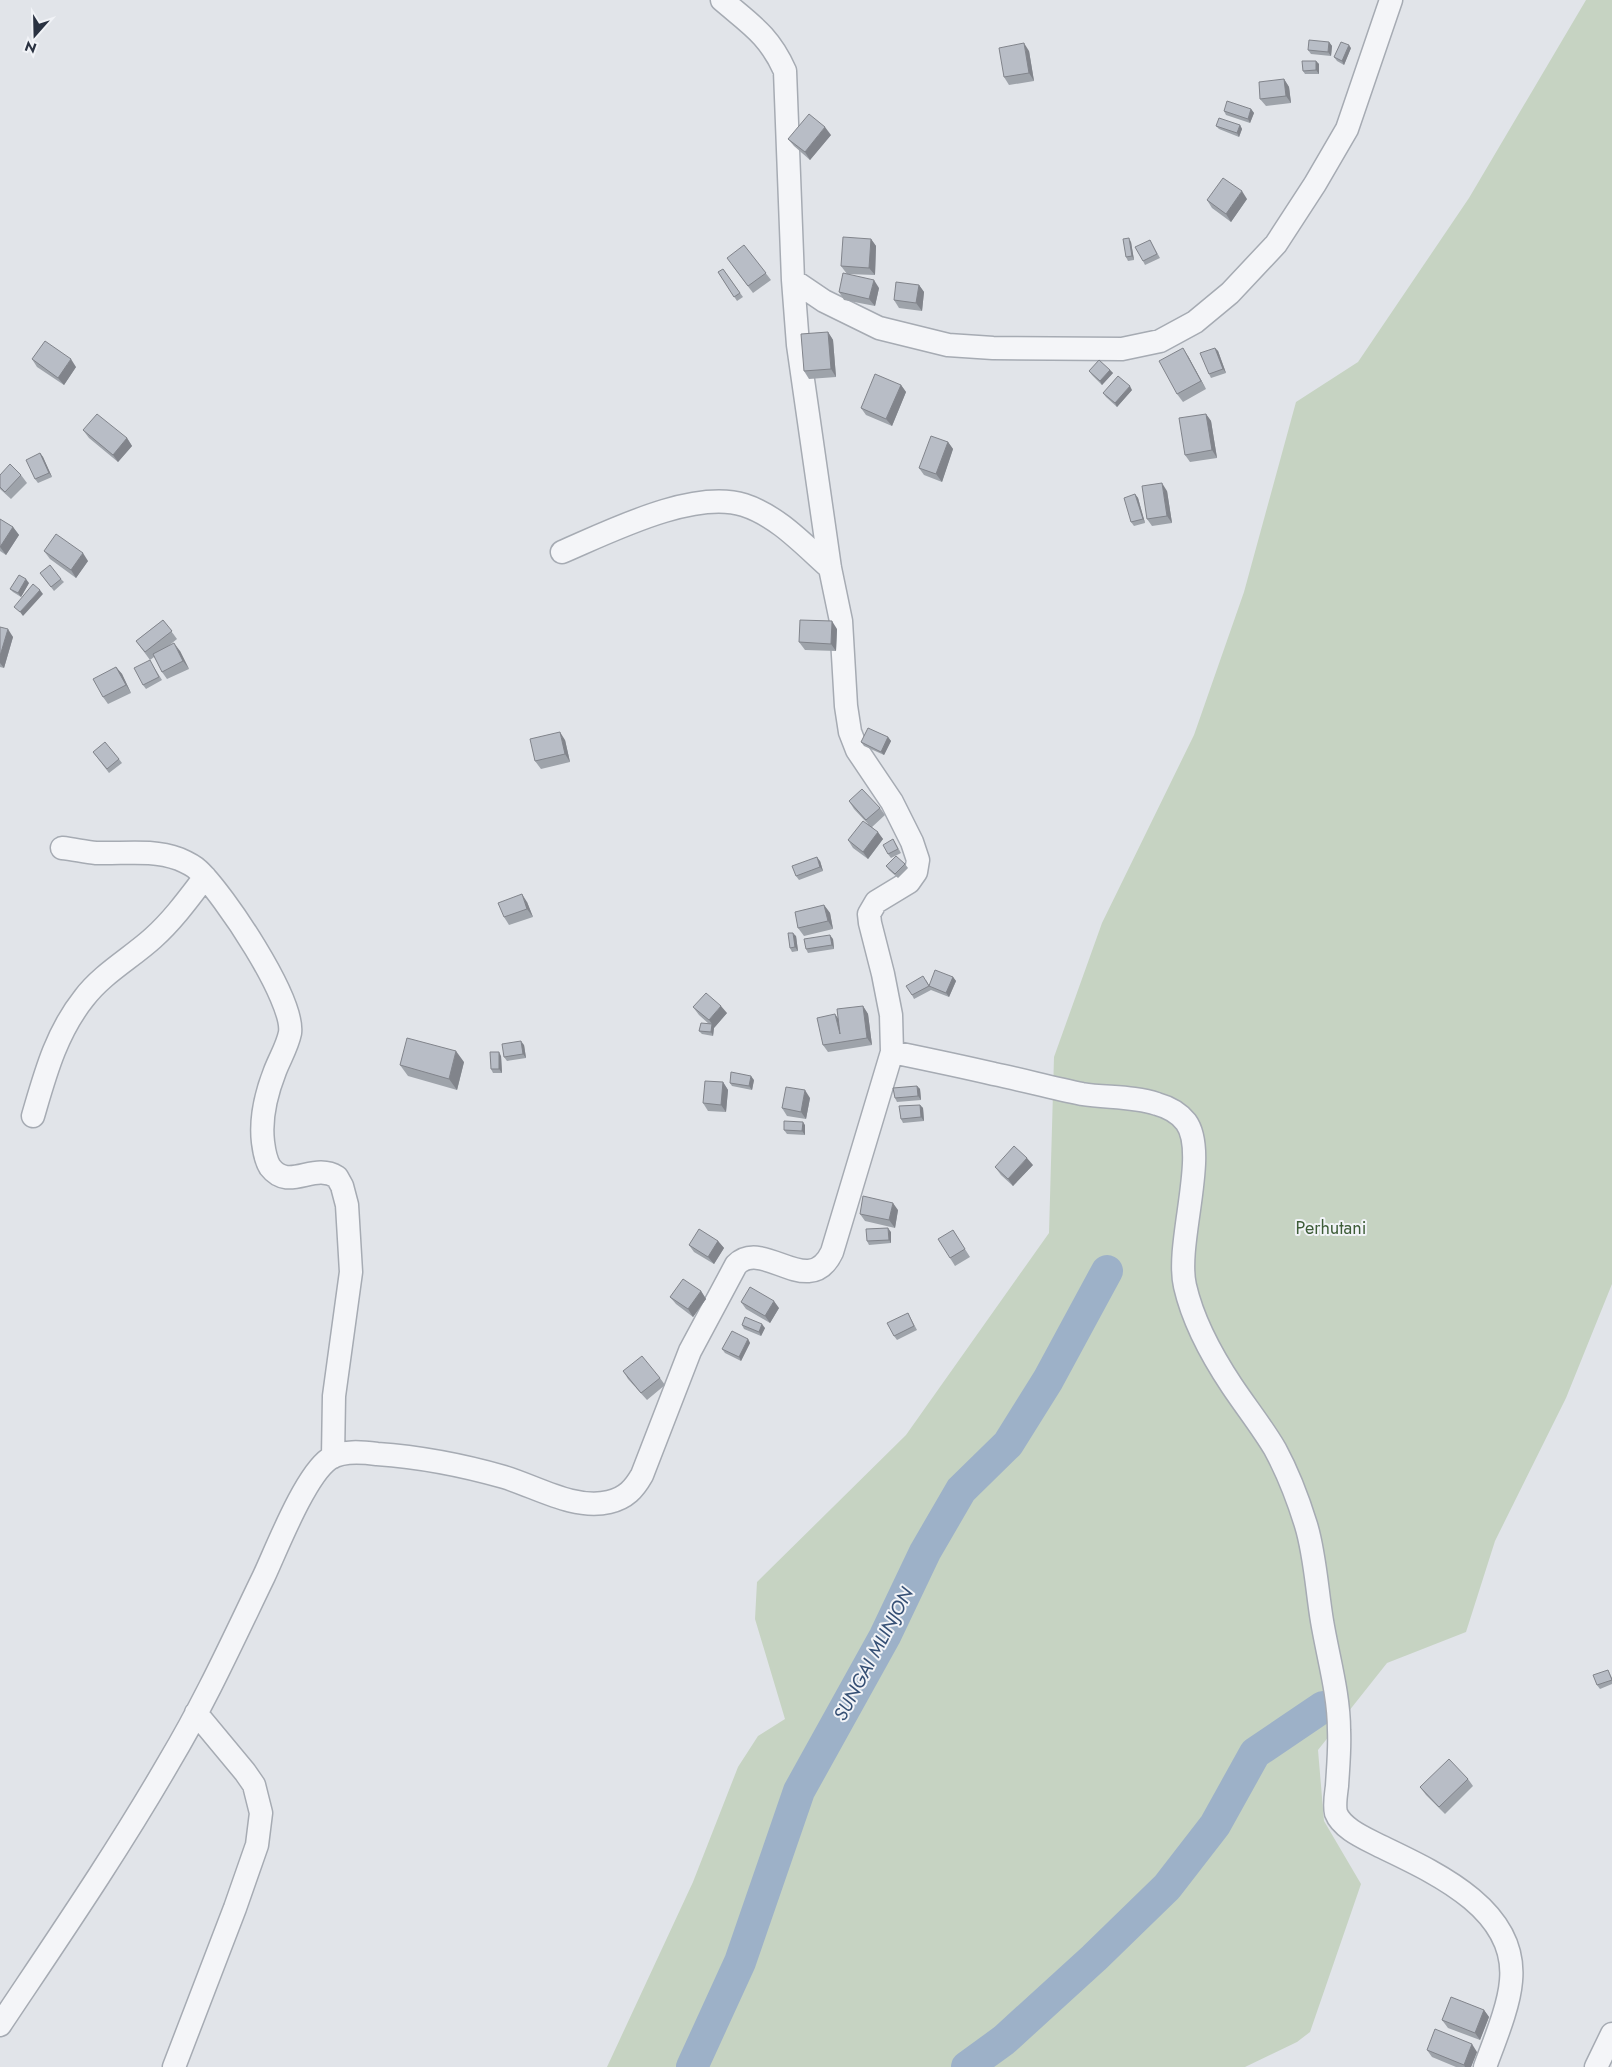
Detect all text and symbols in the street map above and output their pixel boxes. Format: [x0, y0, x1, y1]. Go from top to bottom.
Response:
north arrow [10, 10, 60, 60]
text: N [22, 36, 39, 59]
park label: Perhutani [1296, 1215, 1366, 1241]
water label: SUNGAI MLINJON [827, 1582, 920, 1726]

